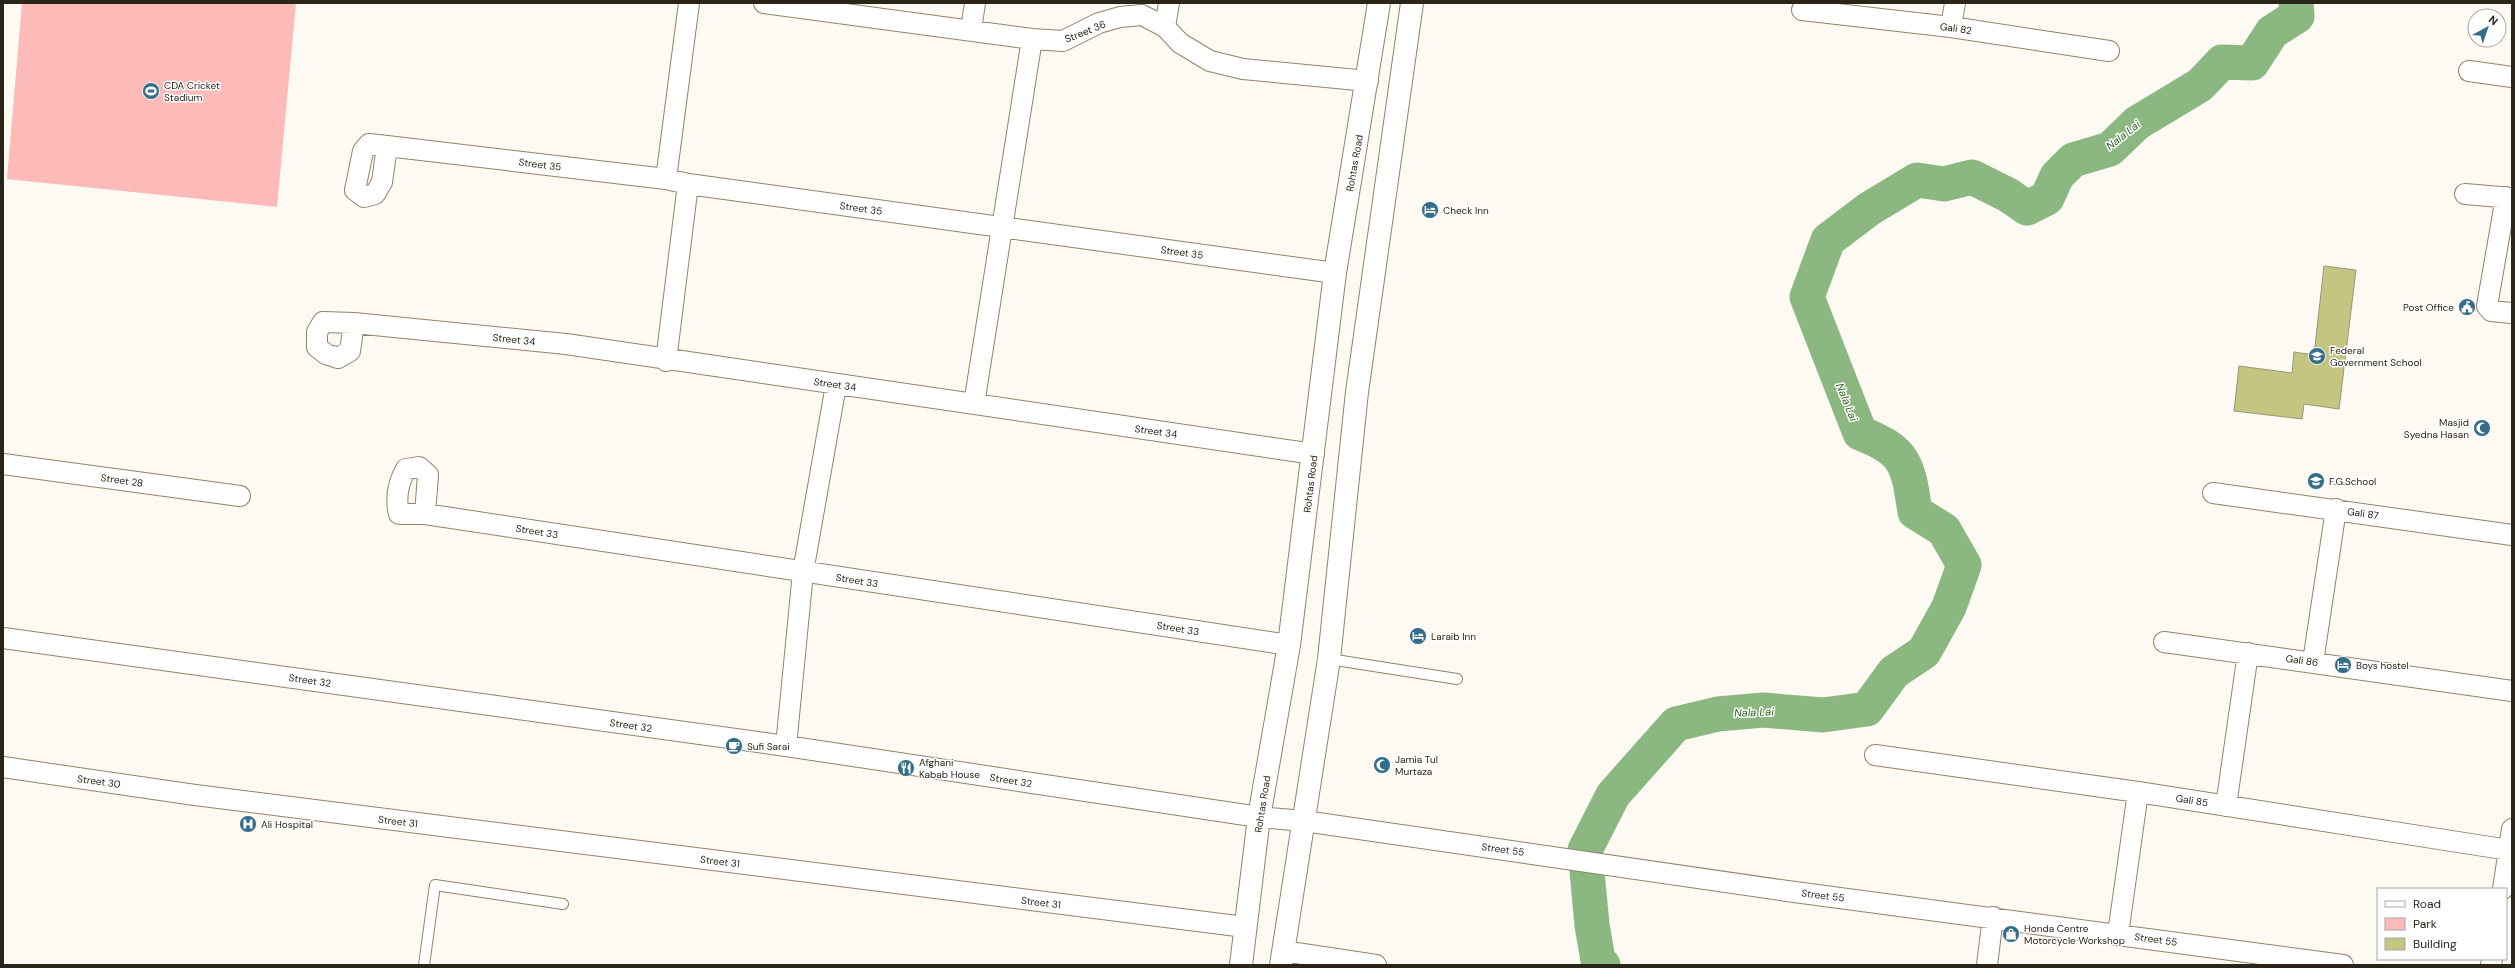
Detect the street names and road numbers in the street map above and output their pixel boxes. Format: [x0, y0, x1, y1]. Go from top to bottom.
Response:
street label: Street 36 [1063, 17, 1108, 46]
street label: Gali 82 [1939, 20, 1973, 37]
street label: Rohtas Road [1343, 134, 1366, 193]
street label: Street 35 [518, 155, 562, 174]
street label: Street 35 [839, 199, 883, 218]
street label: Street 35 [1160, 243, 1204, 262]
street label: Street 34 [492, 331, 536, 348]
street label: Street 34 [813, 375, 857, 394]
street label: Street 34 [1134, 422, 1178, 441]
street label: Rohtas Road [1301, 455, 1320, 513]
street label: Street 28 [100, 471, 144, 490]
street label: Gali 87 [2346, 505, 2379, 522]
street label: Street 33 [515, 522, 559, 541]
street label: Street 33 [835, 571, 879, 590]
street label: Street 33 [1156, 619, 1200, 638]
street label: Gali 86 [2285, 652, 2319, 669]
street label: Street 32 [288, 671, 332, 690]
street label: Street 32 [609, 716, 653, 735]
street label: Street 32 [989, 771, 1033, 790]
street label: Street 30 [76, 772, 122, 791]
street label: Rohtas Road [1252, 775, 1273, 834]
street label: Gali 85 [2175, 792, 2209, 809]
street label: Street 31 [377, 813, 419, 830]
street label: Street 55 [1481, 840, 1525, 859]
street label: Street 31 [699, 853, 741, 870]
street label: Street 55 [1801, 886, 1845, 905]
street label: Street 31 [1020, 894, 1062, 911]
street label: Street 55 [2134, 930, 2178, 949]

